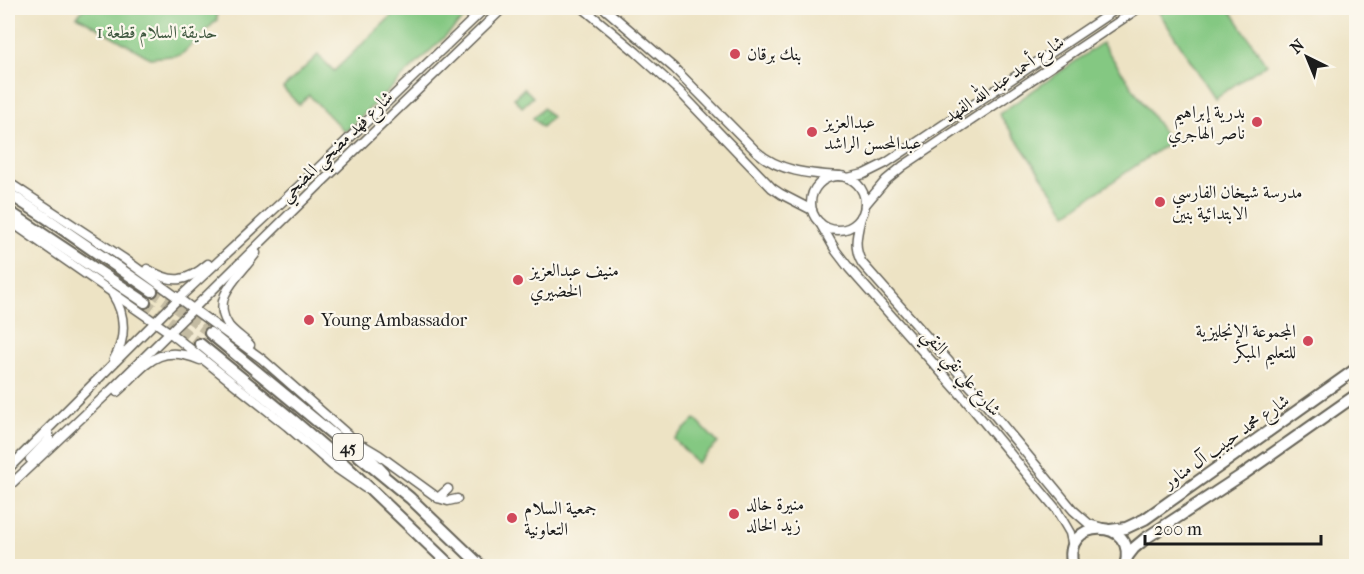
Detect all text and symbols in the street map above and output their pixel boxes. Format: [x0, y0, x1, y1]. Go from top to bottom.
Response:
park label: حديقة السلام قطعة 1 [97, 22, 217, 48]
north arrow [1277, 27, 1337, 87]
street label: شارع أحمد عبد الله الفهد [938, 28, 1071, 131]
text: N [1286, 35, 1309, 57]
place label: بنك برقان [747, 44, 801, 65]
marker: بنك برقان [728, 47, 742, 61]
street label: شارع فهد مضحي المضحي [275, 87, 402, 210]
place label: بدرية إبراهيم ناصر الهاجري [1168, 102, 1245, 148]
place label: عبدالعزيز عبدالمحسن الراشد [822, 112, 922, 155]
marker: بدرية إبراهيم ناصر الهاجري [1250, 115, 1264, 129]
marker: عبدالعزيز عبدالمحسن الراشد [805, 125, 819, 139]
place label: مدرسة شيخان الفارسي الابتدائية بنين [1172, 182, 1303, 224]
marker: مدرسة شيخان الفارسي الابتدائية بنين [1153, 195, 1167, 209]
place label: منيف عبدالعزيز الخضيري [528, 260, 619, 306]
marker: منيف عبدالعزيز الخضيري [511, 273, 525, 287]
place label: Young Ambassador [320, 310, 467, 331]
marker: Young Ambassador [302, 313, 316, 327]
place label: المجموعة الإنجليزية للتعليم المبكر [1196, 321, 1296, 370]
street label: شارع علي نقي النقي [913, 324, 1005, 425]
marker: المجموعة الإنجليزية للتعليم المبكر [1301, 334, 1315, 348]
street label: شارع محمد حبيب آل مناور [1157, 390, 1296, 497]
road number: 45 [333, 434, 363, 460]
place label: منيرة خالد زيد الخالد [746, 494, 804, 536]
place label: جمعية السلام التعاونية [524, 498, 597, 540]
marker: منيرة خالد زيد الخالد [727, 507, 741, 521]
scale bar [1145, 508, 1320, 546]
marker: جمعية السلام التعاونية [505, 511, 519, 525]
text: 200 m [1154, 519, 1202, 540]

